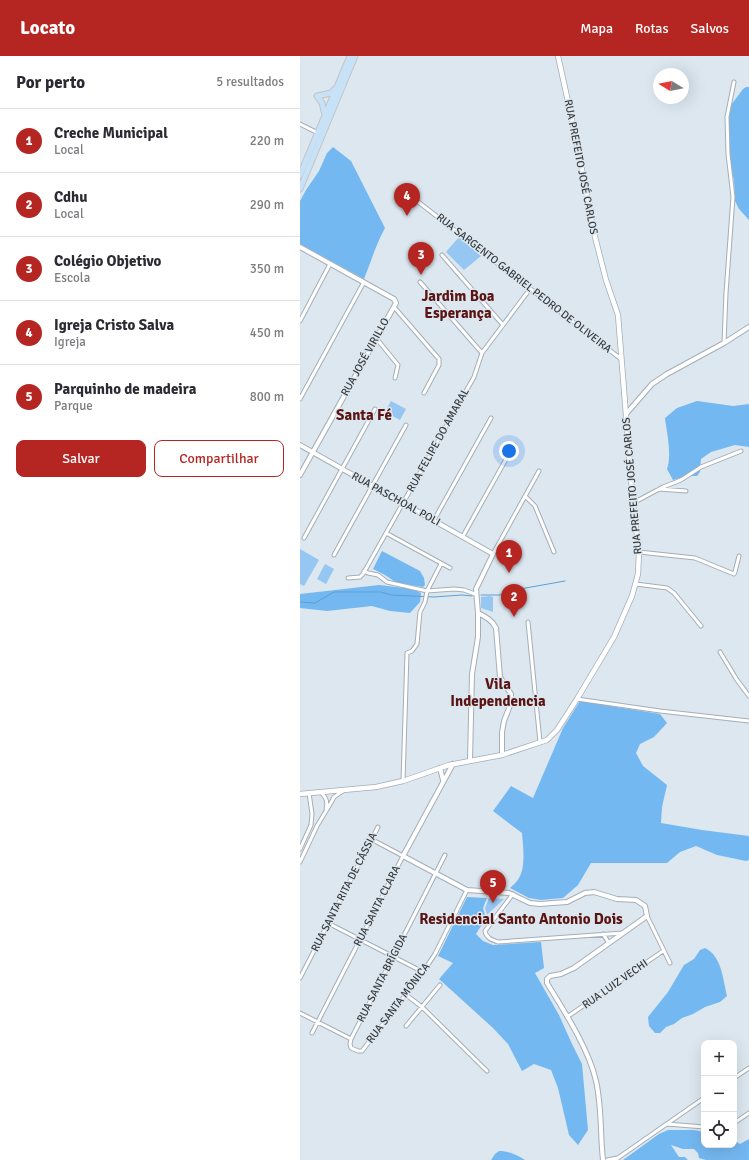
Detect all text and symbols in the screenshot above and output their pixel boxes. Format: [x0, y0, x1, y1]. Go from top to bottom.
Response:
text: Locato [20, 16, 75, 40]
text: Mapa [580, 20, 613, 37]
text: Rotas [635, 20, 669, 37]
text: Salvos [691, 20, 729, 37]
north arrow [653, 68, 689, 104]
text: Por perto [16, 72, 85, 93]
text: 5 resultados [216, 74, 284, 90]
street label: RUA PREFEITO JOSÉ CARLOS [562, 98, 601, 236]
text: Creche Municipal [54, 124, 168, 142]
text: 1 [25, 133, 33, 149]
text: 220 m [250, 133, 284, 149]
text: Local [54, 142, 84, 158]
pin: 4 [394, 183, 420, 216]
text: Cdhu [54, 188, 87, 206]
text: 2 [25, 197, 33, 213]
text: 290 m [250, 197, 284, 213]
text: Local [54, 206, 84, 222]
street label: RUA SARGENTO GABRIEL PEDRO DE OLIVEIRA [434, 211, 614, 356]
pin: 3 [408, 242, 434, 275]
text: Colégio Objetivo [54, 252, 161, 270]
text: 3 [25, 261, 33, 277]
text: 350 m [250, 261, 284, 277]
text: Escola [54, 270, 90, 286]
district label: Jardim Boa Esperança [422, 287, 495, 322]
street label: RUA JOSÉ VIRILLO [337, 315, 392, 398]
text: Igreja Cristo Salva [54, 316, 174, 334]
text: 4 [25, 325, 33, 341]
text: 450 m [250, 325, 284, 341]
text: Igreja [54, 334, 86, 350]
text: Parquinho de madeira [54, 380, 196, 398]
street label: RUA FELIPE DO AMARAL [404, 386, 472, 494]
text: 5 [25, 389, 33, 405]
text: 800 m [250, 389, 284, 405]
text: Parque [54, 398, 93, 414]
district label: Santa Fé [336, 406, 392, 424]
street label: RUA PREFEITO JOSÉ CARLOS [619, 417, 644, 555]
button: Salvar [16, 440, 146, 477]
button: Compartilhar [154, 440, 284, 477]
your location [499, 441, 519, 461]
street label: RUA PASCHOAL POLI [349, 469, 443, 529]
pin: 1 [496, 540, 522, 573]
pin: 2 [501, 584, 527, 617]
district label: Vila Independencia [450, 675, 546, 710]
street label: RUA SANTA RITA DE CÁSSIA [307, 830, 380, 954]
street label: RUA SANTA CLARA [351, 863, 403, 949]
pin: 5 [480, 870, 506, 903]
district label: Residencial Santo Antonio Dois [419, 910, 623, 928]
street label: RUA SANTA BRÍGIDA [353, 931, 410, 1024]
street label: RUA LUIZ VECHI [580, 957, 650, 1011]
street label: RUA SANTA MÔNICA [363, 959, 433, 1046]
map controls [701, 1040, 737, 1148]
button: + [701, 1040, 737, 1076]
button: − [701, 1076, 737, 1112]
button: locate [701, 1112, 737, 1148]

